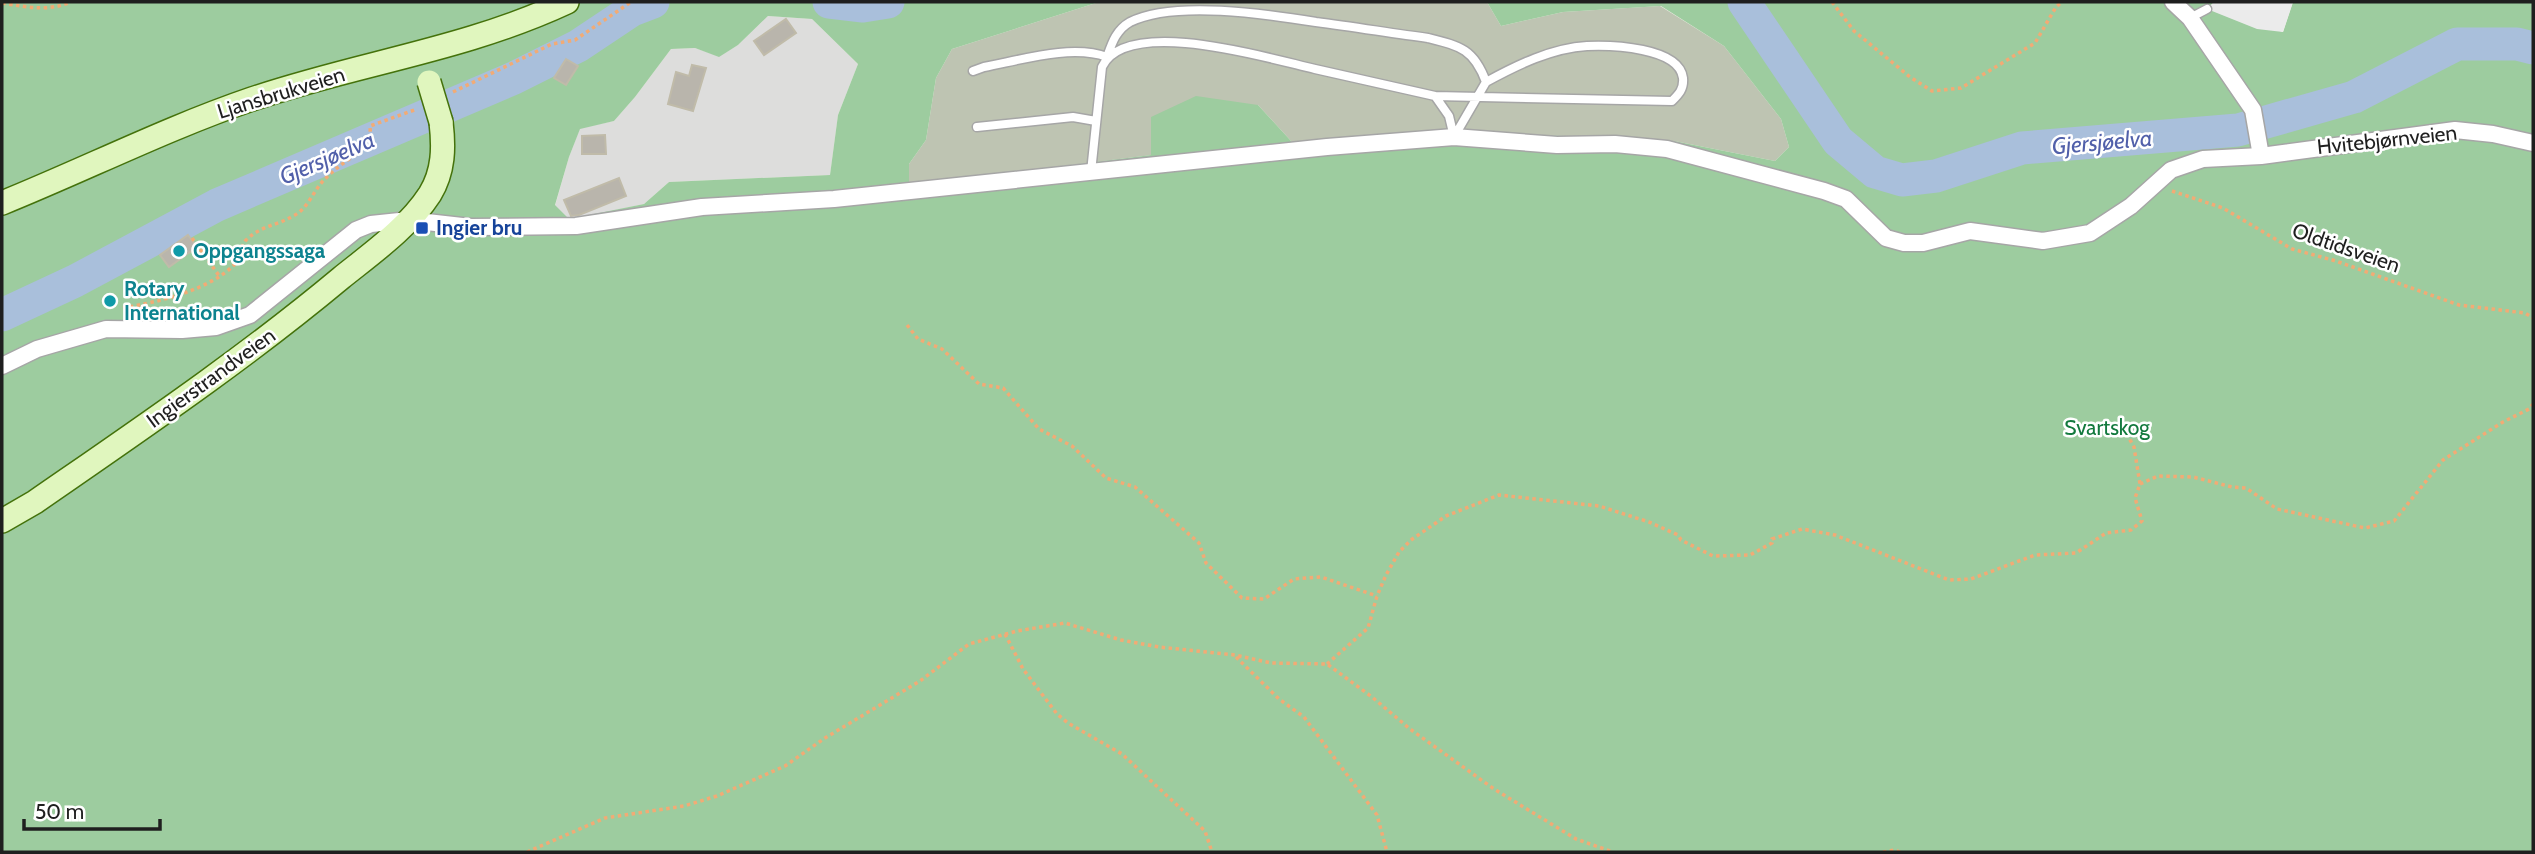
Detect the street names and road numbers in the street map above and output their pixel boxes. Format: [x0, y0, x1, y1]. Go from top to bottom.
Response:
street label: Ljansbrukveien [214, 61, 348, 125]
street label: Hvitebjørnveien [2316, 120, 2458, 160]
street label: Oldtidsveien [2289, 217, 2403, 278]
street label: Ingierstrandveien [141, 322, 280, 433]

